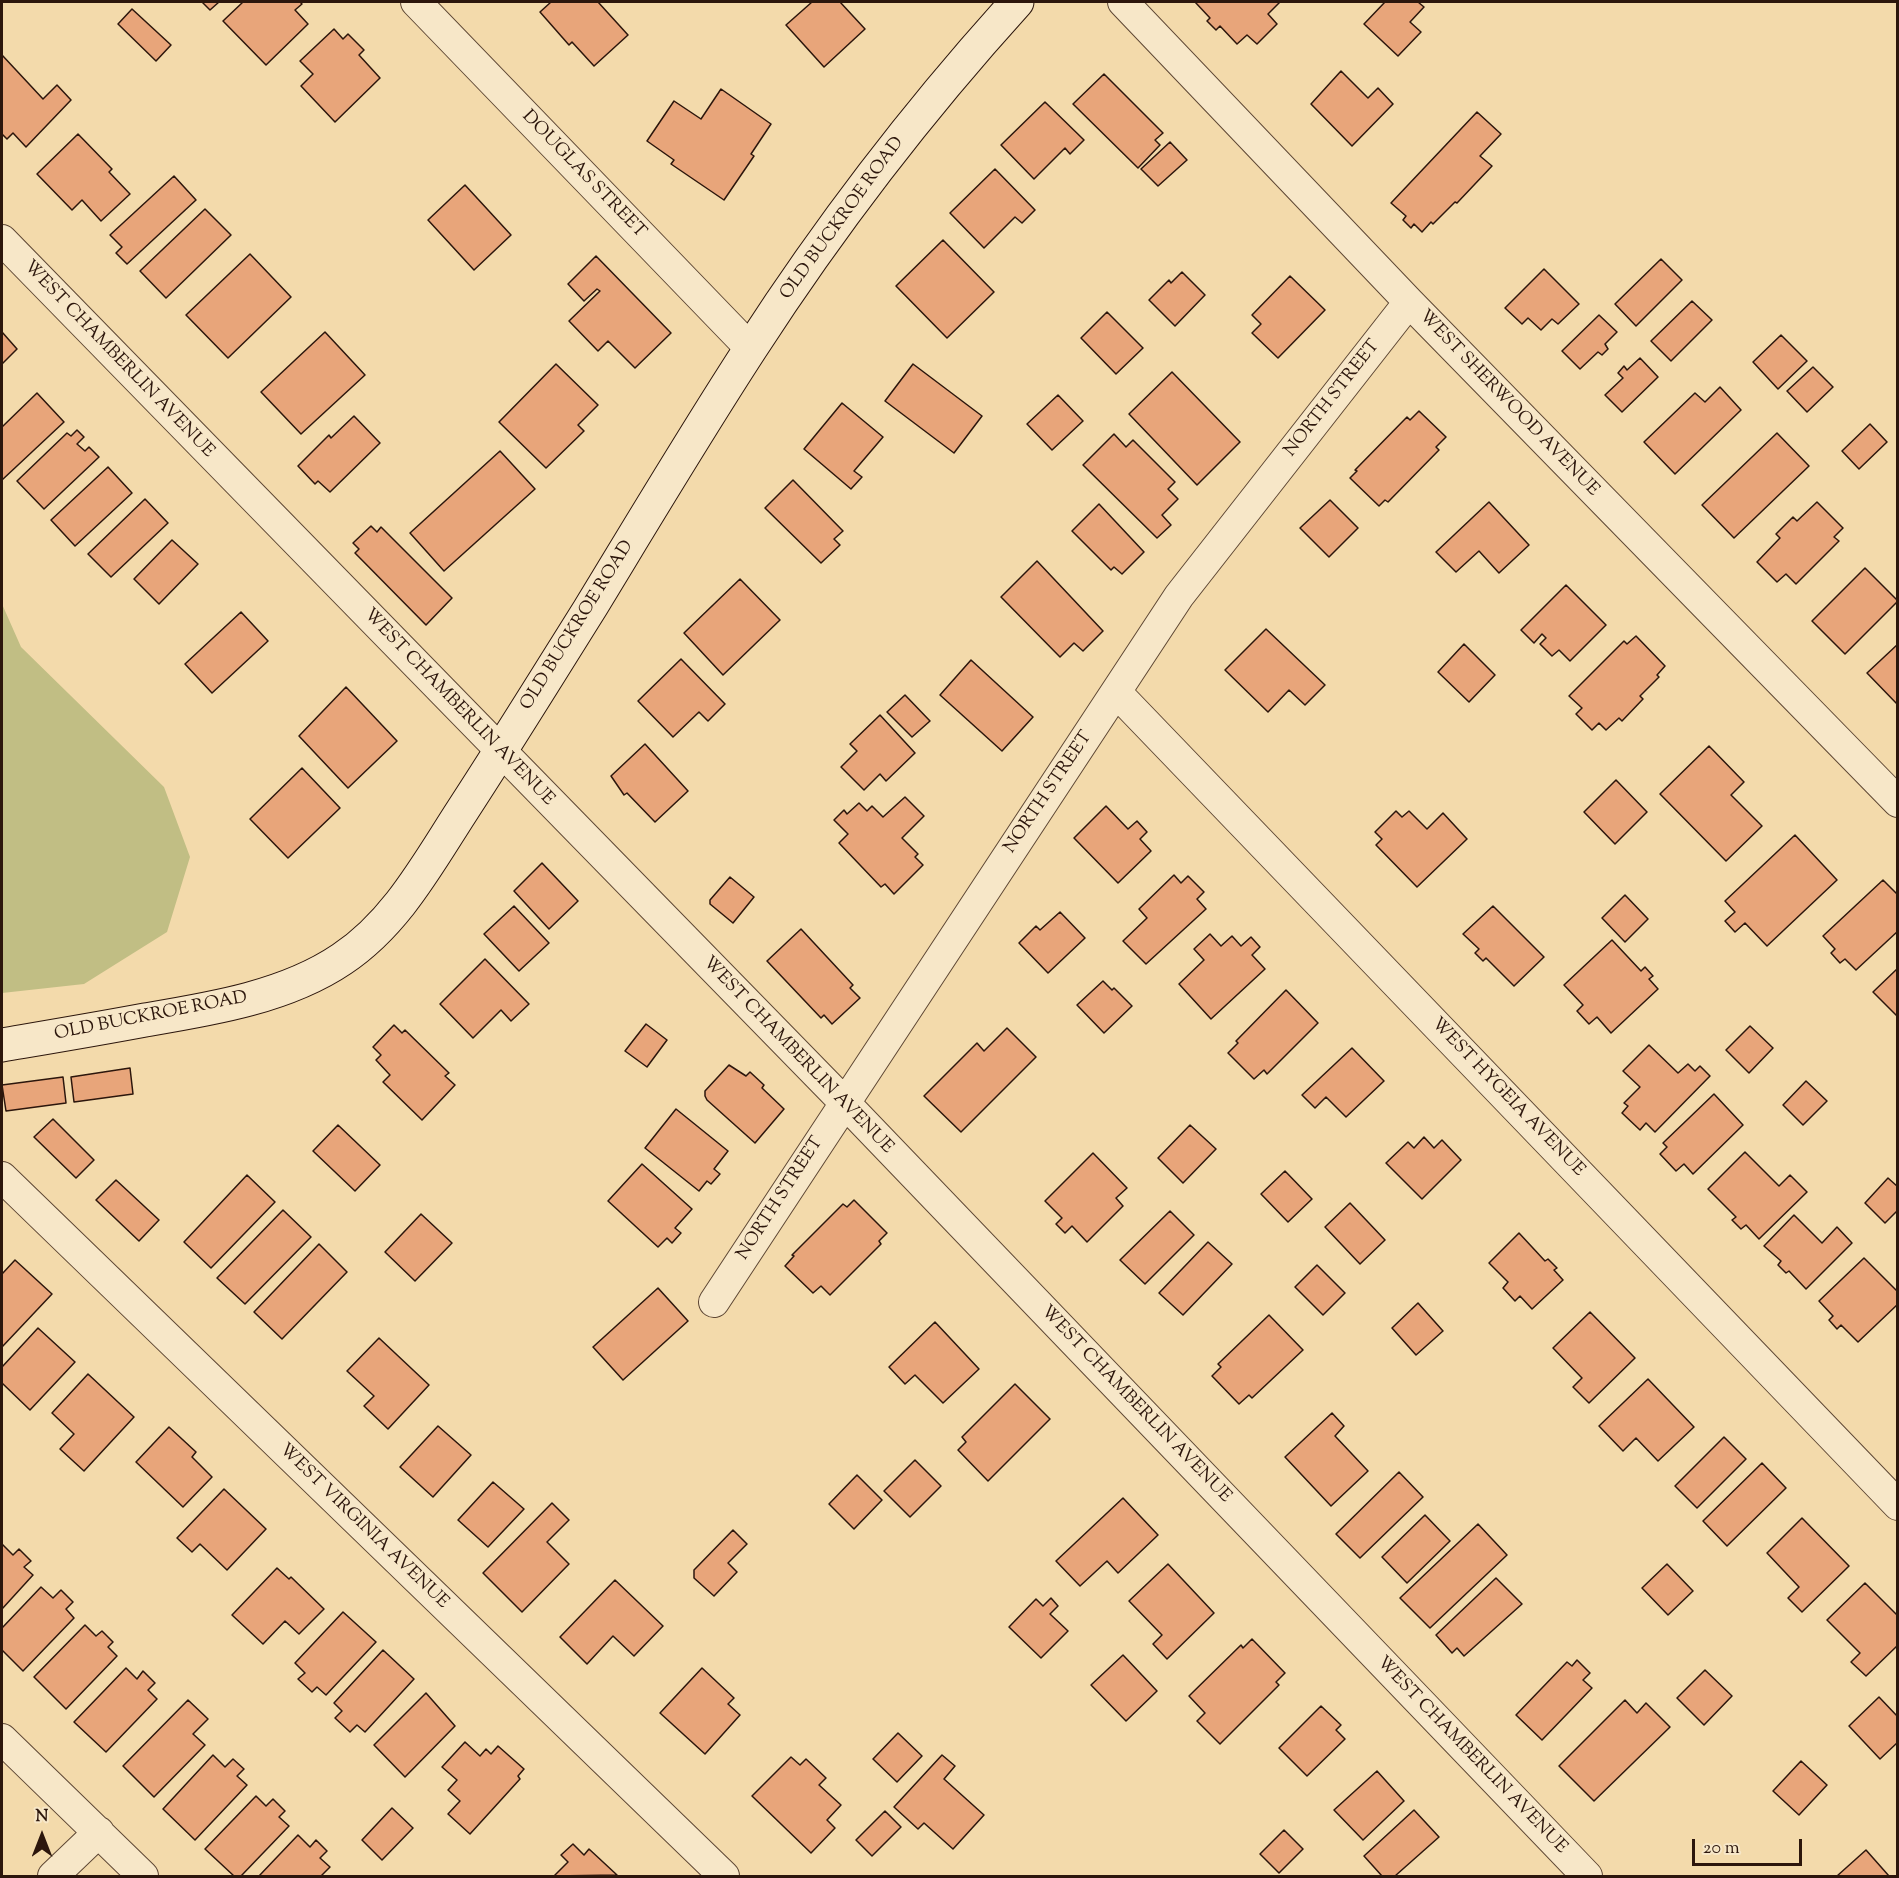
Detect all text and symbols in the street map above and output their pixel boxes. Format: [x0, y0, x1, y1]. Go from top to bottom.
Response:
street label: DOUGLAS STREET [516, 107, 650, 243]
street label: OLD BUCKROE ROAD [777, 133, 909, 305]
street label: WEST CHAMBERLIN AVENUE [18, 257, 218, 463]
street label: WEST SHERWOOD AVENUE [1413, 306, 1603, 502]
street label: NORTH STREET [1281, 336, 1385, 462]
street label: OLD BUCKROE ROAD [517, 537, 639, 715]
street label: WEST CHAMBERLIN AVENUE [358, 605, 558, 811]
street label: NORTH STREET [1000, 728, 1098, 858]
street label: WEST CHAMBERLIN AVENUE [697, 953, 897, 1159]
street label: OLD BUCKROE ROAD [53, 988, 249, 1046]
street label: WEST HYGEIA AVENUE [1426, 1014, 1588, 1182]
street label: NORTH STREET [733, 1133, 829, 1265]
street label: WEST CHAMBERLIN AVENUE [1035, 1302, 1235, 1508]
street label: WEST VIRGINIA AVENUE [274, 1440, 452, 1614]
street label: WEST CHAMBERLIN AVENUE [1371, 1653, 1571, 1859]
north arrow [12, 1806, 72, 1866]
text: N [36, 1806, 48, 1829]
scale bar [1695, 1827, 1804, 1865]
text: 20 m [1703, 1836, 1740, 1862]

